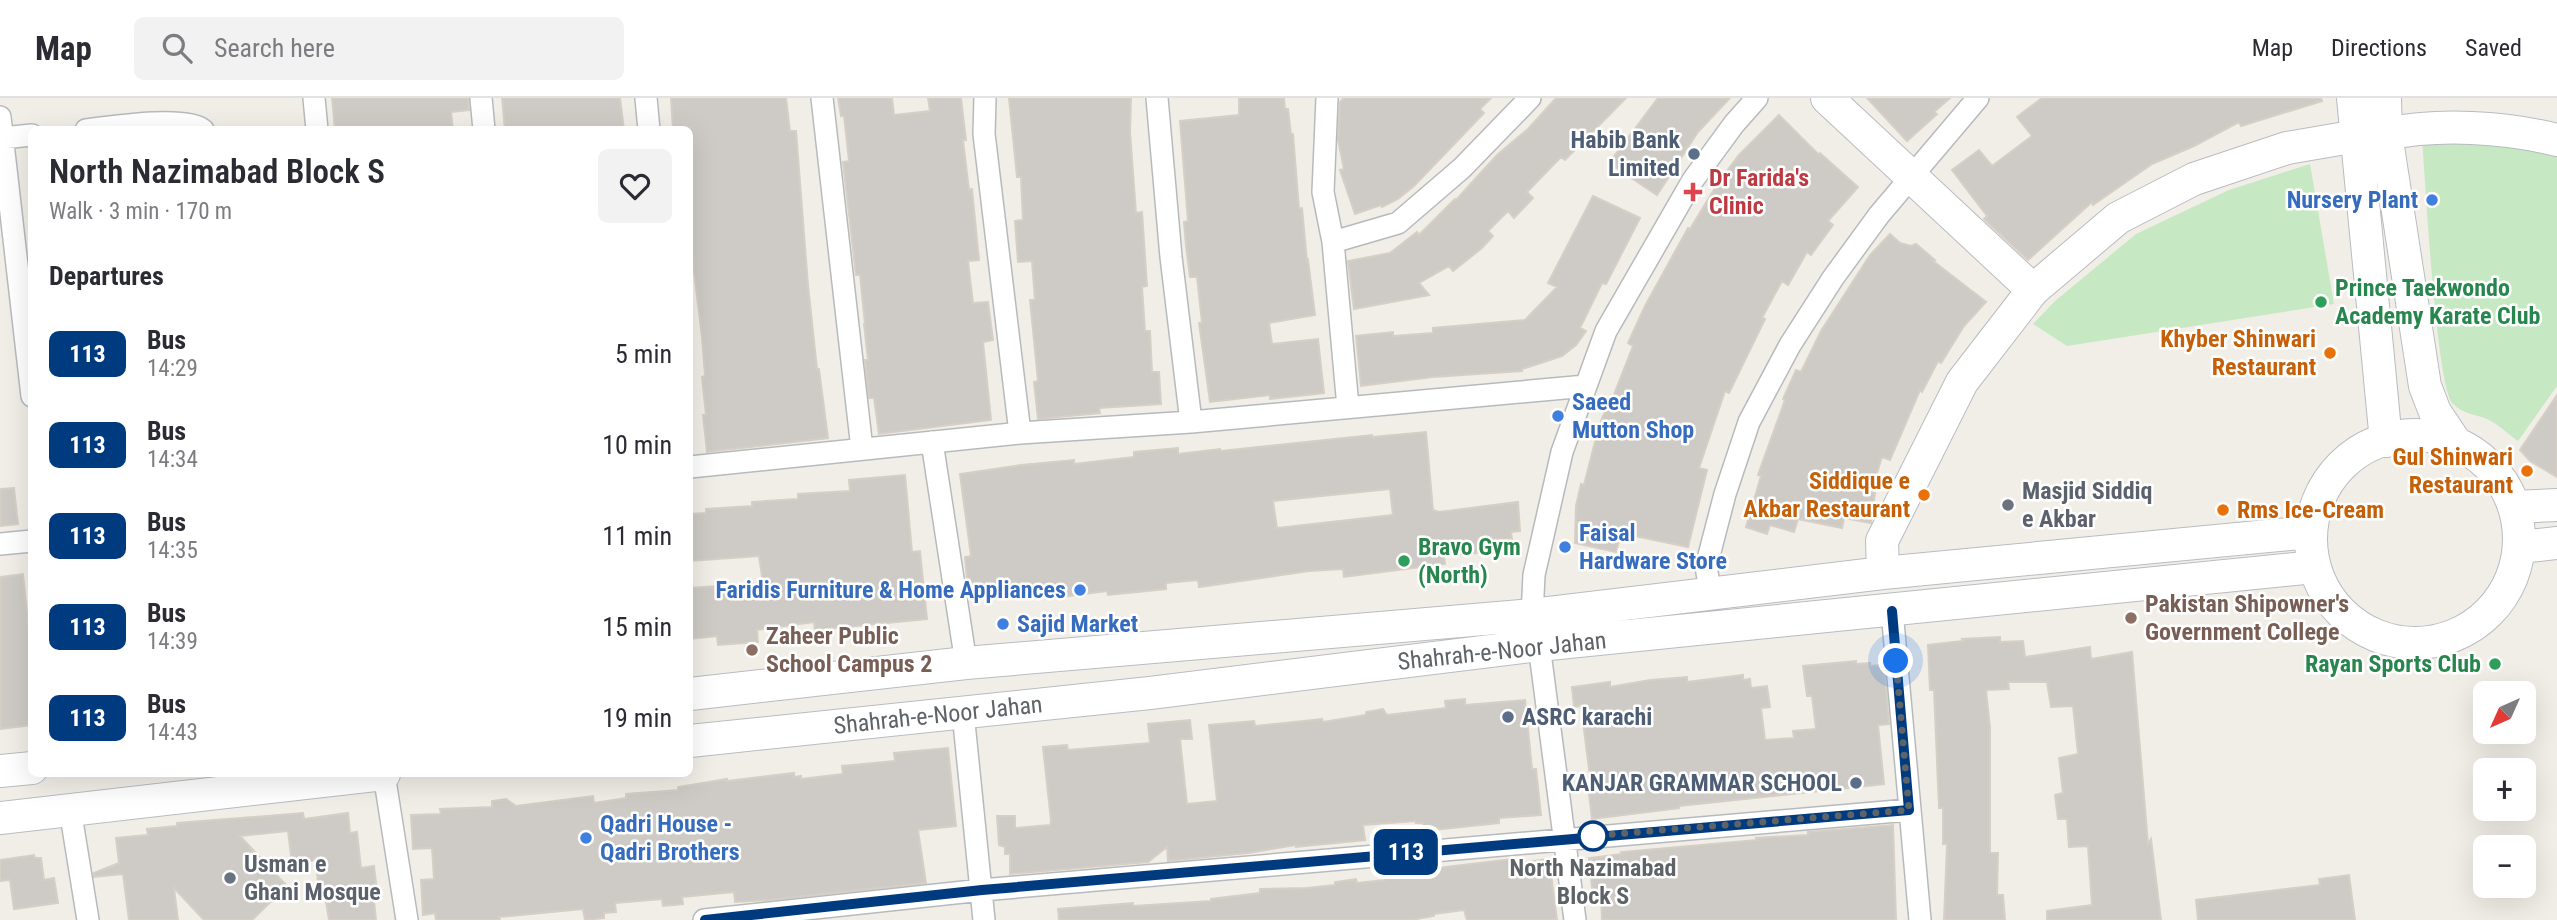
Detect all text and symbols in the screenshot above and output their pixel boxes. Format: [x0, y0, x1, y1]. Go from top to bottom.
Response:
search box [134, 17, 624, 80]
text: Map [35, 29, 92, 68]
icon: search [158, 29, 196, 67]
text: Search here [214, 33, 335, 63]
text: Map [2252, 34, 2293, 62]
text: Directions [2331, 34, 2427, 62]
text: Saved [2465, 34, 2522, 62]
place label: Habib Bank Limited [1571, 126, 1681, 182]
marker: Habib Bank Limited [1686, 146, 1702, 162]
button: heart [598, 149, 672, 223]
text: North Nazimabad Block S [49, 152, 385, 191]
place label: Dr Farida's Clinic [1709, 164, 1809, 220]
marker: Dr Farida's Clinic [1683, 182, 1703, 202]
place label: Nursery Plant [2287, 186, 2418, 214]
marker: Nursery Plant [2424, 192, 2440, 208]
text: Walk · 3 min · 170 m [49, 198, 232, 225]
text: Departures [49, 261, 164, 291]
place label: Prince Taekwondo Academy Karate Club [2335, 274, 2540, 330]
marker: Prince Taekwondo Academy Karate Club [2313, 294, 2329, 310]
text: Bus [147, 325, 186, 355]
place label: Khyber Shinwari Restaurant [2160, 325, 2316, 381]
text: 5 min [615, 339, 672, 369]
text: 113 [69, 340, 106, 368]
marker: Khyber Shinwari Restaurant [2322, 345, 2338, 361]
text: 14:29 [147, 355, 198, 382]
place label: Saeed Mutton Shop [1572, 388, 1694, 444]
marker: Saeed Mutton Shop [1550, 408, 1566, 424]
text: Bus [147, 416, 186, 446]
text: 10 min [602, 430, 672, 460]
text: 113 [69, 431, 106, 459]
place label: Gul Shinwari Restaurant [2392, 443, 2513, 499]
text: 14:34 [147, 446, 198, 473]
marker: Gul Shinwari Restaurant [2519, 463, 2535, 479]
place label: Siddique e Akbar Restaurant [1743, 467, 1910, 523]
place label: Masjid Siddiq e Akbar [2022, 477, 2153, 533]
marker: Siddique e Akbar Restaurant [1916, 487, 1932, 503]
place label: Rms Ice-Cream [2237, 496, 2384, 524]
marker: Masjid Siddiq e Akbar [2000, 497, 2016, 513]
marker: Rms Ice-Cream [2215, 502, 2231, 518]
text: Bus [147, 507, 186, 537]
place label: Faisal Hardware Store [1579, 519, 1727, 575]
text: 11 min [602, 521, 672, 551]
text: 113 [69, 522, 106, 550]
place label: Bravo Gym (North) [1418, 533, 1521, 589]
text: 14:35 [147, 537, 198, 564]
marker: Faisal Hardware Store [1557, 539, 1573, 555]
marker: Bravo Gym (North) [1396, 553, 1412, 569]
place label: Faridis Furniture & Home Appliances [716, 576, 1066, 604]
marker: Faridis Furniture & Home Appliances [1072, 582, 1088, 598]
place label: Pakistan Shipowner's Government College [2145, 590, 2349, 646]
text: Bus [147, 598, 186, 628]
place label: Sajid Market [1017, 610, 1138, 638]
marker: Pakistan Shipowner's Government College [2123, 610, 2139, 626]
text: 15 min [602, 612, 672, 642]
text: 113 [69, 613, 106, 641]
marker: Sajid Market [995, 616, 1011, 632]
place label: Zaheer Public School Campus 2 [766, 622, 932, 678]
street label: Shahrah-e-Noor Jahan [1396, 626, 1608, 676]
text: 14:39 [147, 628, 198, 655]
marker: Zaheer Public School Campus 2 [744, 642, 760, 658]
your location [1878, 643, 1913, 678]
place label: Rayan Sports Club [2305, 650, 2481, 678]
marker: Rayan Sports Club [2487, 656, 2503, 672]
north arrow [2473, 681, 2536, 744]
map controls [2473, 681, 2536, 898]
text: Bus [147, 689, 186, 719]
street label: Shahrah-e-Noor Jahan [832, 690, 1044, 740]
text: 19 min [602, 703, 672, 733]
place label: ASRC karachi [1522, 703, 1652, 731]
text: 113 [69, 704, 106, 732]
marker: ASRC karachi [1500, 709, 1516, 725]
text: 14:43 [147, 719, 198, 746]
button: + [2473, 758, 2536, 821]
place label: KANJAR GRAMMAR SCHOOL [1562, 769, 1842, 797]
marker: KANJAR GRAMMAR SCHOOL [1848, 775, 1864, 791]
place label: Qadri House - Qadri Brothers [600, 810, 740, 866]
marker: North Nazimabad Block S [1578, 821, 1608, 851]
line badge: 113 [1366, 829, 1446, 875]
marker: Qadri House - Qadri Brothers [578, 830, 594, 846]
button: − [2473, 835, 2536, 898]
text: 113 [1388, 838, 1424, 866]
place label: Usman e Ghani Mosque [244, 850, 381, 906]
place label: North Nazimabad Block S [1510, 854, 1676, 910]
marker: Usman e Ghani Mosque [222, 870, 238, 886]

